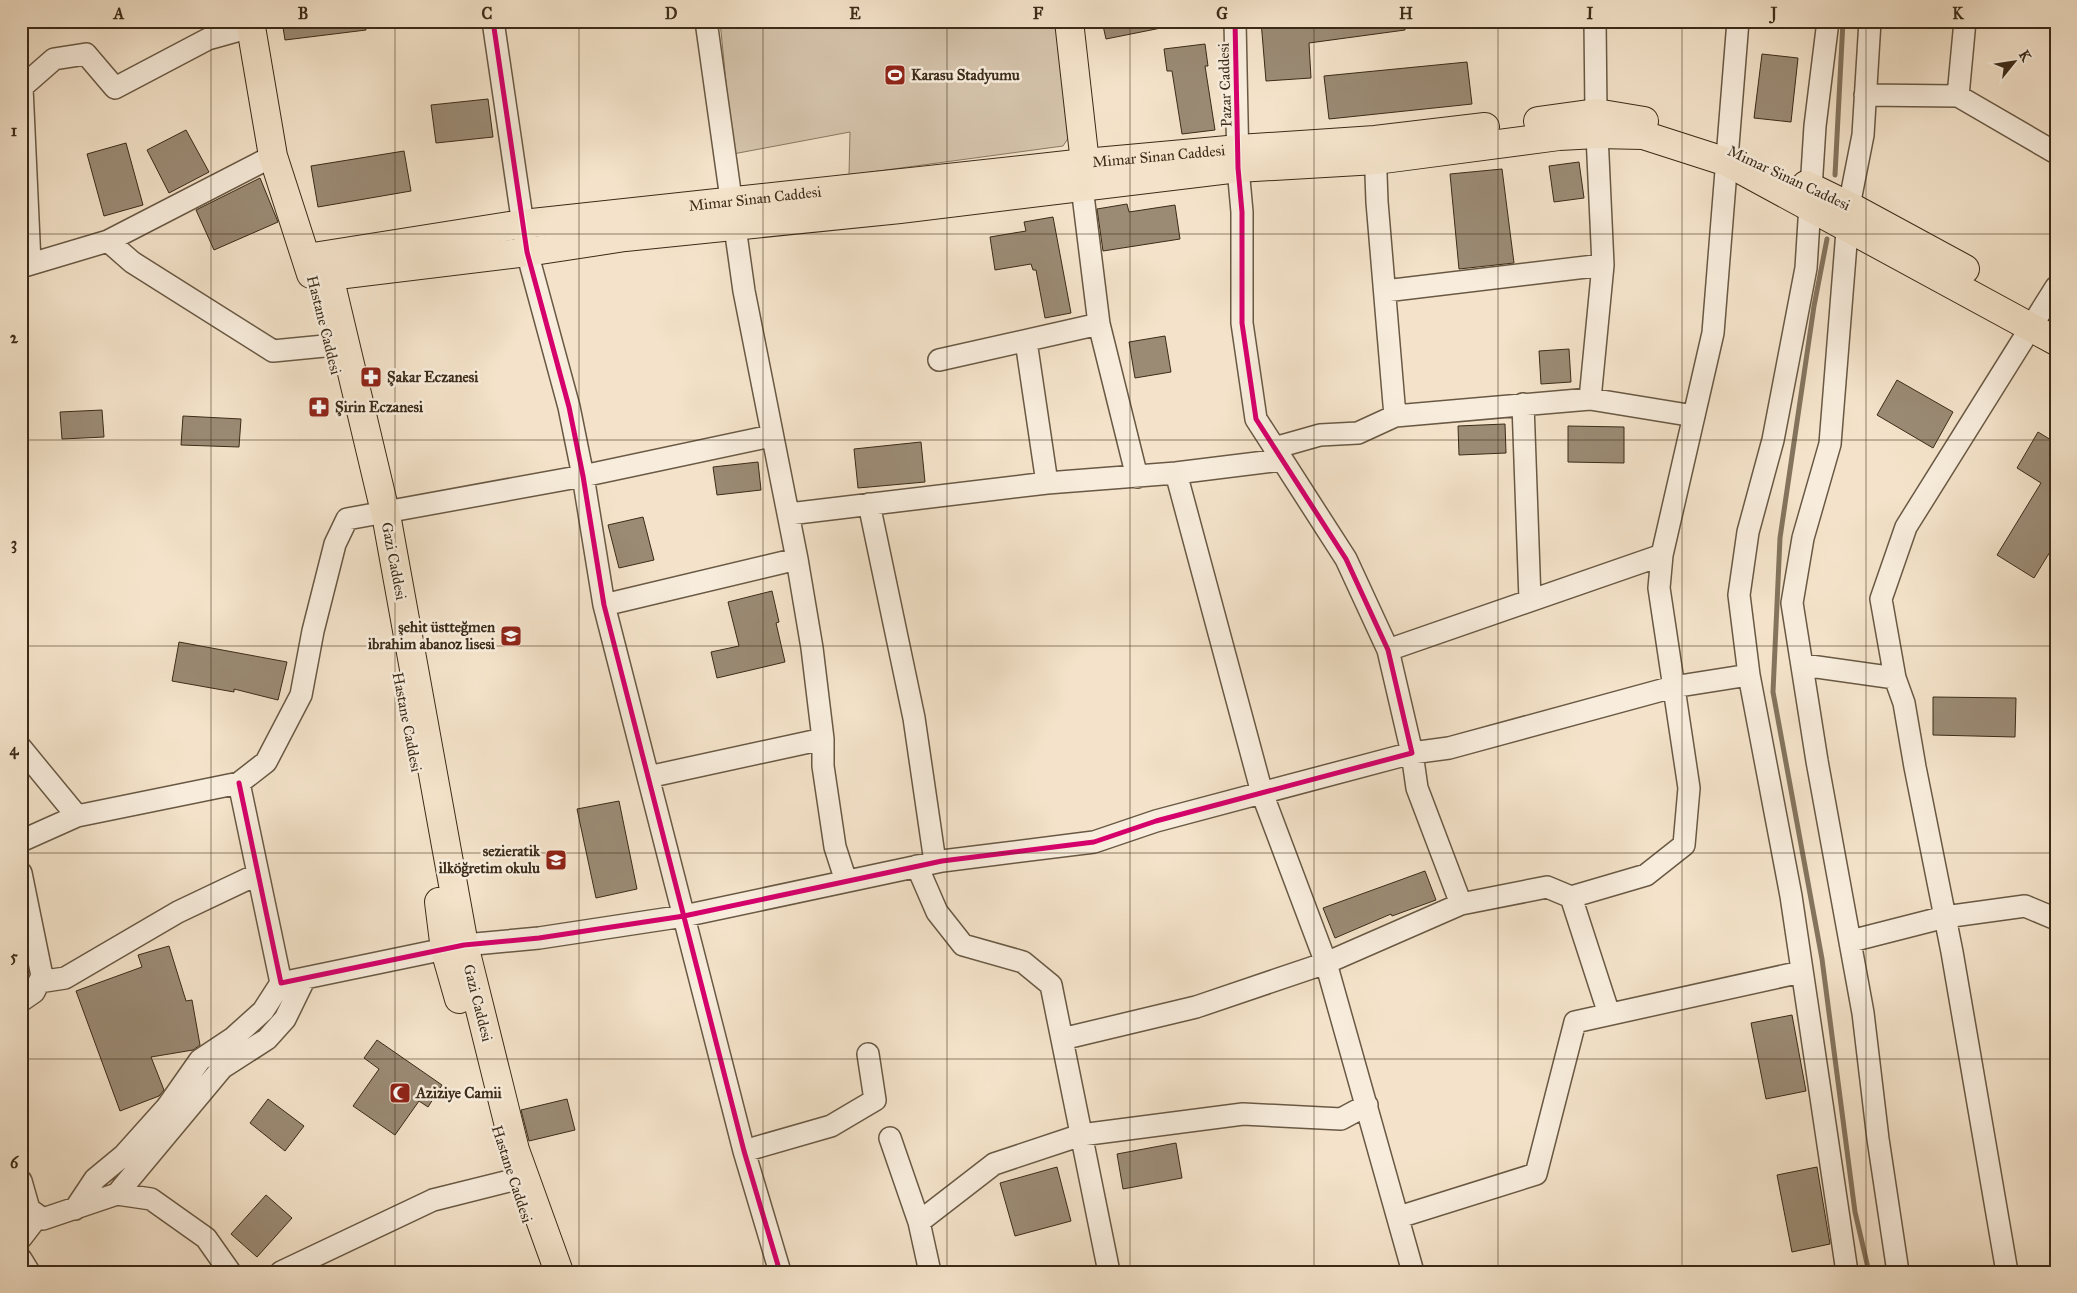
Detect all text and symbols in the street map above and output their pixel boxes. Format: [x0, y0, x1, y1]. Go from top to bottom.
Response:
text: A [113, 4, 125, 23]
text: B [298, 4, 308, 23]
text: C [482, 4, 493, 23]
text: D [665, 4, 678, 23]
text: E [849, 4, 861, 23]
text: F [1033, 4, 1044, 23]
text: G [1216, 4, 1228, 23]
text: H [1399, 4, 1413, 23]
text: I [1587, 4, 1594, 23]
text: J [1769, 4, 1778, 24]
text: K [1952, 4, 1964, 23]
north arrow [1990, 38, 2040, 88]
street label: Pazar Caddesi [1215, 43, 1235, 127]
text: K [2015, 47, 2035, 65]
sports icon: Karasu Stadyumu [883, 63, 907, 87]
place label: Karasu Stadyumu [911, 66, 1020, 85]
text: 1 [11, 121, 18, 140]
street label: Mimar Sinan Caddesi [1091, 141, 1226, 171]
street label: Mimar Sinan Caddesi [1725, 142, 1853, 214]
street label: Mimar Sinan Caddesi [688, 183, 822, 215]
street label: Hastane Caddesi [303, 274, 345, 376]
text: 2 [10, 328, 19, 347]
pharmacy icon: Şakar Eczanesi [359, 365, 383, 389]
place label: Şakar Eczanesi [387, 368, 479, 387]
pharmacy icon: Şirin Eczanesi [307, 395, 331, 419]
place label: Şirin Eczanesi [335, 398, 424, 417]
street label: Gazi Caddesi [378, 520, 410, 602]
text: 3 [11, 534, 17, 554]
place label: şehit üstteğmen ibrahim abanoz lisesi [368, 618, 496, 653]
school or university icon: şehit üstteğmen ibrahim abanoz lisesi [499, 624, 523, 648]
street label: Hastane Caddesi [388, 670, 426, 774]
text: 4 [10, 740, 20, 760]
place label: sezieratik ilköğretim okulu [439, 842, 541, 878]
school or university icon: sezieratik ilköğretim okulu [544, 848, 568, 872]
text: 5 [10, 947, 18, 966]
street label: Gazi Caddesi [460, 962, 496, 1044]
mosque icon: Aziziye Camii [388, 1081, 412, 1105]
place label: Aziziye Camii [415, 1084, 503, 1103]
street label: Hastane Caddesi [488, 1123, 536, 1225]
text: 6 [10, 1153, 19, 1172]

